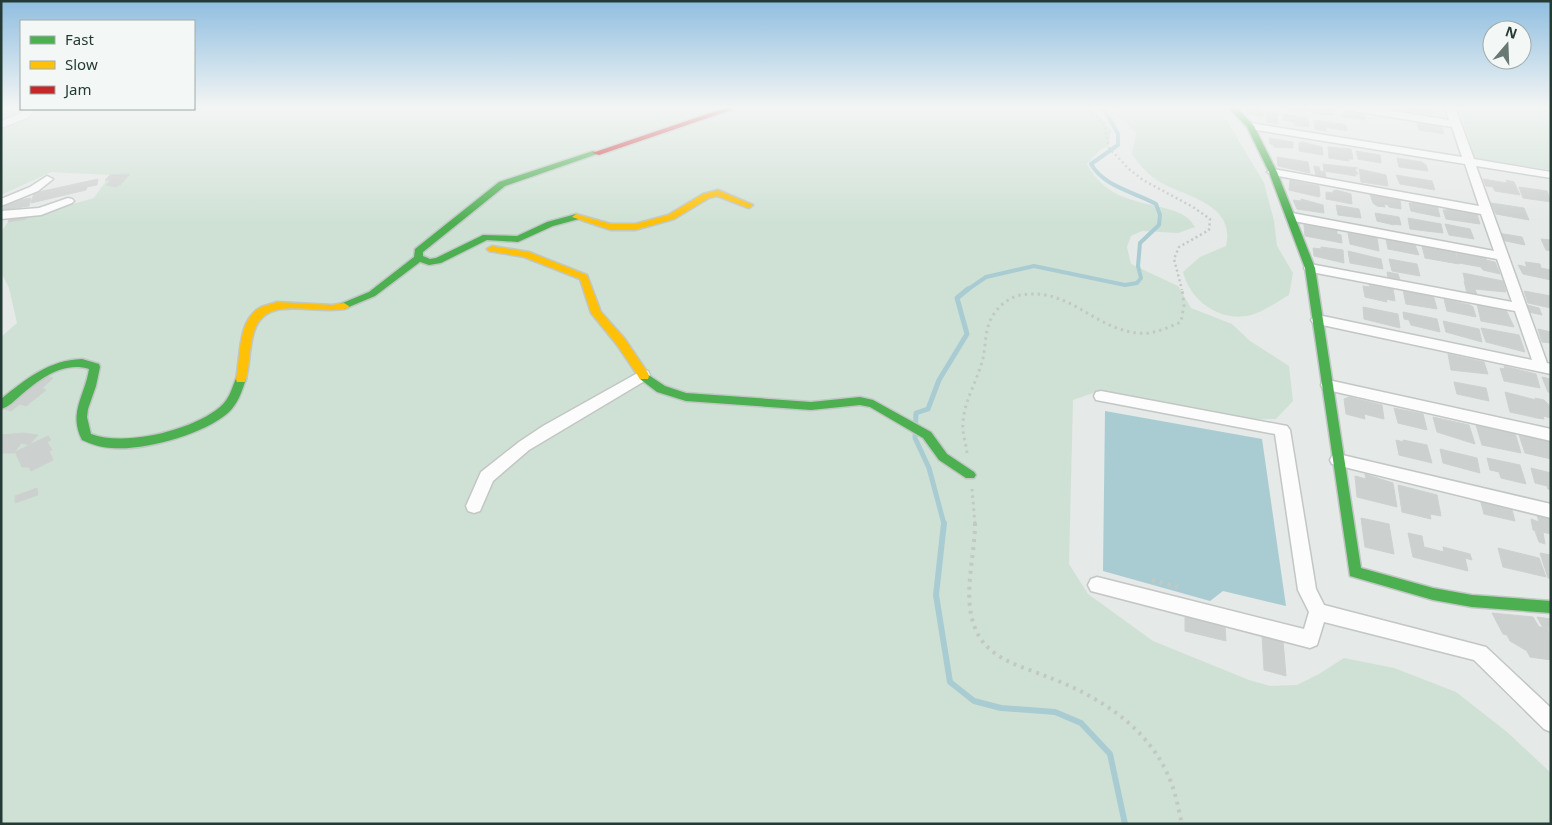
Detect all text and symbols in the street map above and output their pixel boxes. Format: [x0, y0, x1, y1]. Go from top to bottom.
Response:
legend [20, 20, 195, 110]
north arrow [1482, 20, 1532, 70]
text: N [1503, 21, 1520, 43]
text: Fast [65, 29, 94, 49]
text: Slow [65, 54, 98, 74]
text: Jam [63, 79, 92, 99]

